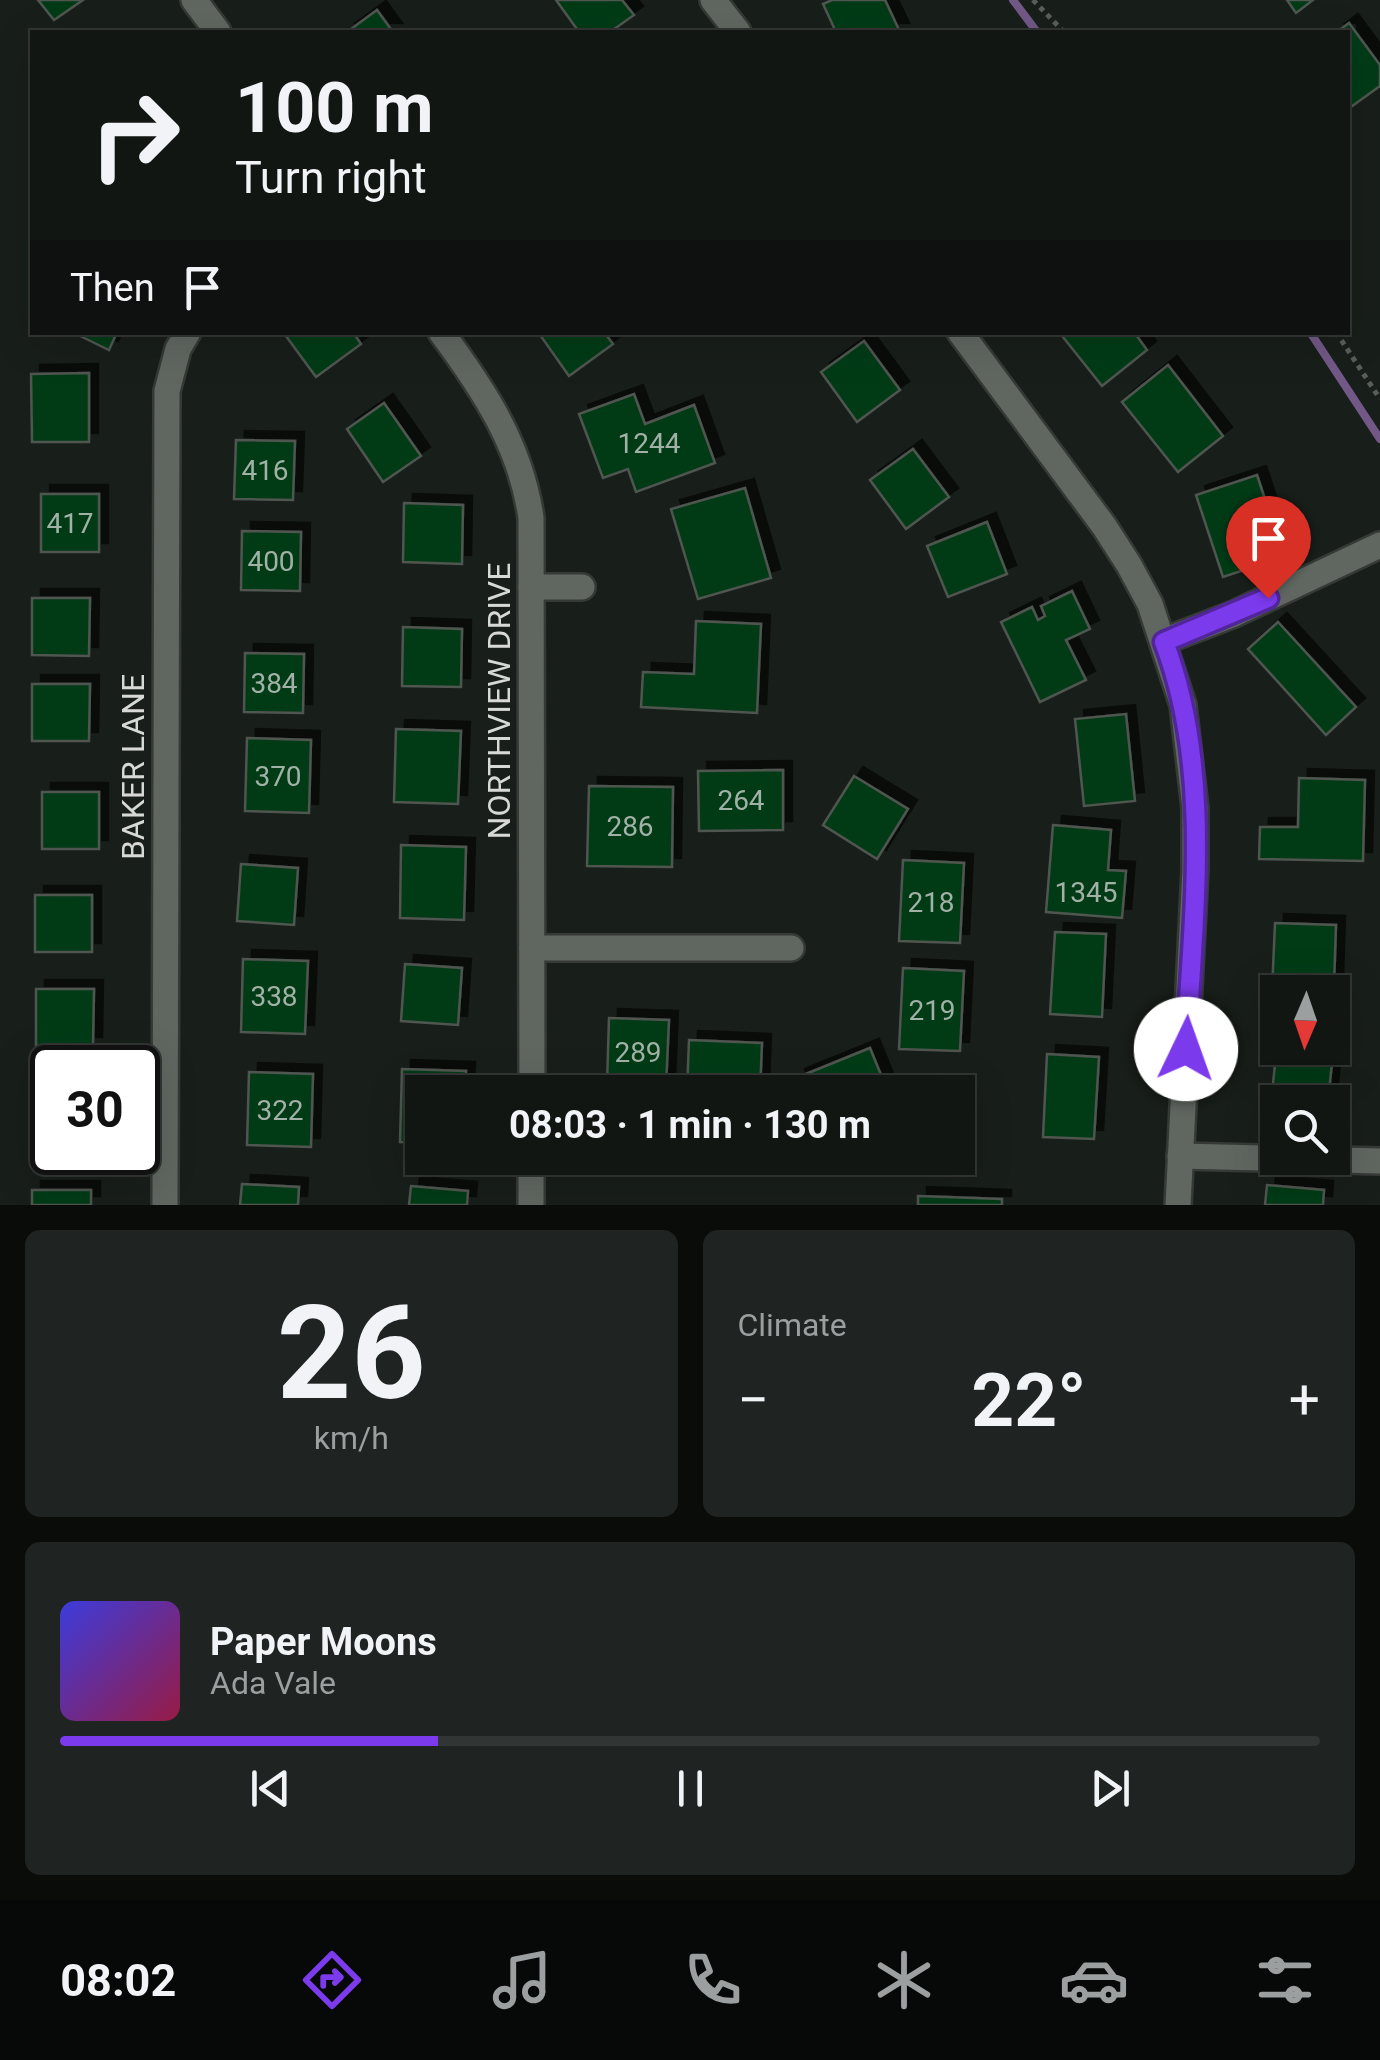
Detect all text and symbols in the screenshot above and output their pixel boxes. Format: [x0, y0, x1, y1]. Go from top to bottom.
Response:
text: 100 m [235, 67, 434, 149]
icon: right [70, 70, 200, 200]
text: Turn right [235, 151, 427, 204]
icon: arrive [175, 260, 230, 315]
text: Then [70, 266, 155, 310]
house number: 1244 [618, 427, 681, 460]
house number: 416 [241, 454, 289, 487]
pin [1226, 496, 1311, 599]
house number: 417 [46, 507, 94, 540]
icon: arrive [1241, 511, 1296, 566]
house number: 400 [247, 545, 295, 578]
street label: NORTHVIEW DRIVE [480, 563, 518, 839]
house number: 384 [250, 667, 298, 700]
street label: BAKER LANE [114, 674, 152, 860]
house number: 370 [254, 760, 302, 793]
house number: 264 [717, 784, 765, 817]
house number: 286 [606, 810, 654, 843]
house number: 1345 [1055, 876, 1117, 909]
house number: 218 [907, 886, 955, 919]
north arrow [1260, 975, 1350, 1065]
map controls [1260, 975, 1350, 1175]
house number: 338 [250, 980, 298, 1013]
house number: 219 [908, 994, 956, 1027]
position arrow [1134, 997, 1238, 1101]
house number: 289 [614, 1036, 662, 1069]
speed limit sign: 30 [30, 1045, 160, 1175]
button: search [1260, 1085, 1350, 1175]
house number: 322 [256, 1094, 304, 1127]
text: 08:03 · 1 min · 130 m [509, 1103, 871, 1147]
text: 26 [277, 1277, 426, 1430]
text: Climate [738, 1306, 847, 1344]
text: 22° [971, 1356, 1087, 1444]
text: − [738, 1368, 769, 1432]
text: + [1289, 1368, 1320, 1432]
text: km/h [314, 1419, 389, 1457]
text: Paper Moons [210, 1620, 437, 1664]
text: Ada Vale [210, 1664, 336, 1702]
icon: previous [243, 1761, 298, 1816]
icon: pause [663, 1761, 718, 1816]
icon: next [1083, 1761, 1138, 1816]
icon: directions [297, 1945, 367, 2015]
icon: music [487, 1945, 557, 2015]
icon: phone [678, 1945, 748, 2015]
icon: climate [869, 1945, 939, 2015]
icon: car [1059, 1945, 1129, 2015]
icon: filters [1250, 1945, 1320, 2015]
text: 08:02 [60, 1954, 176, 2007]

